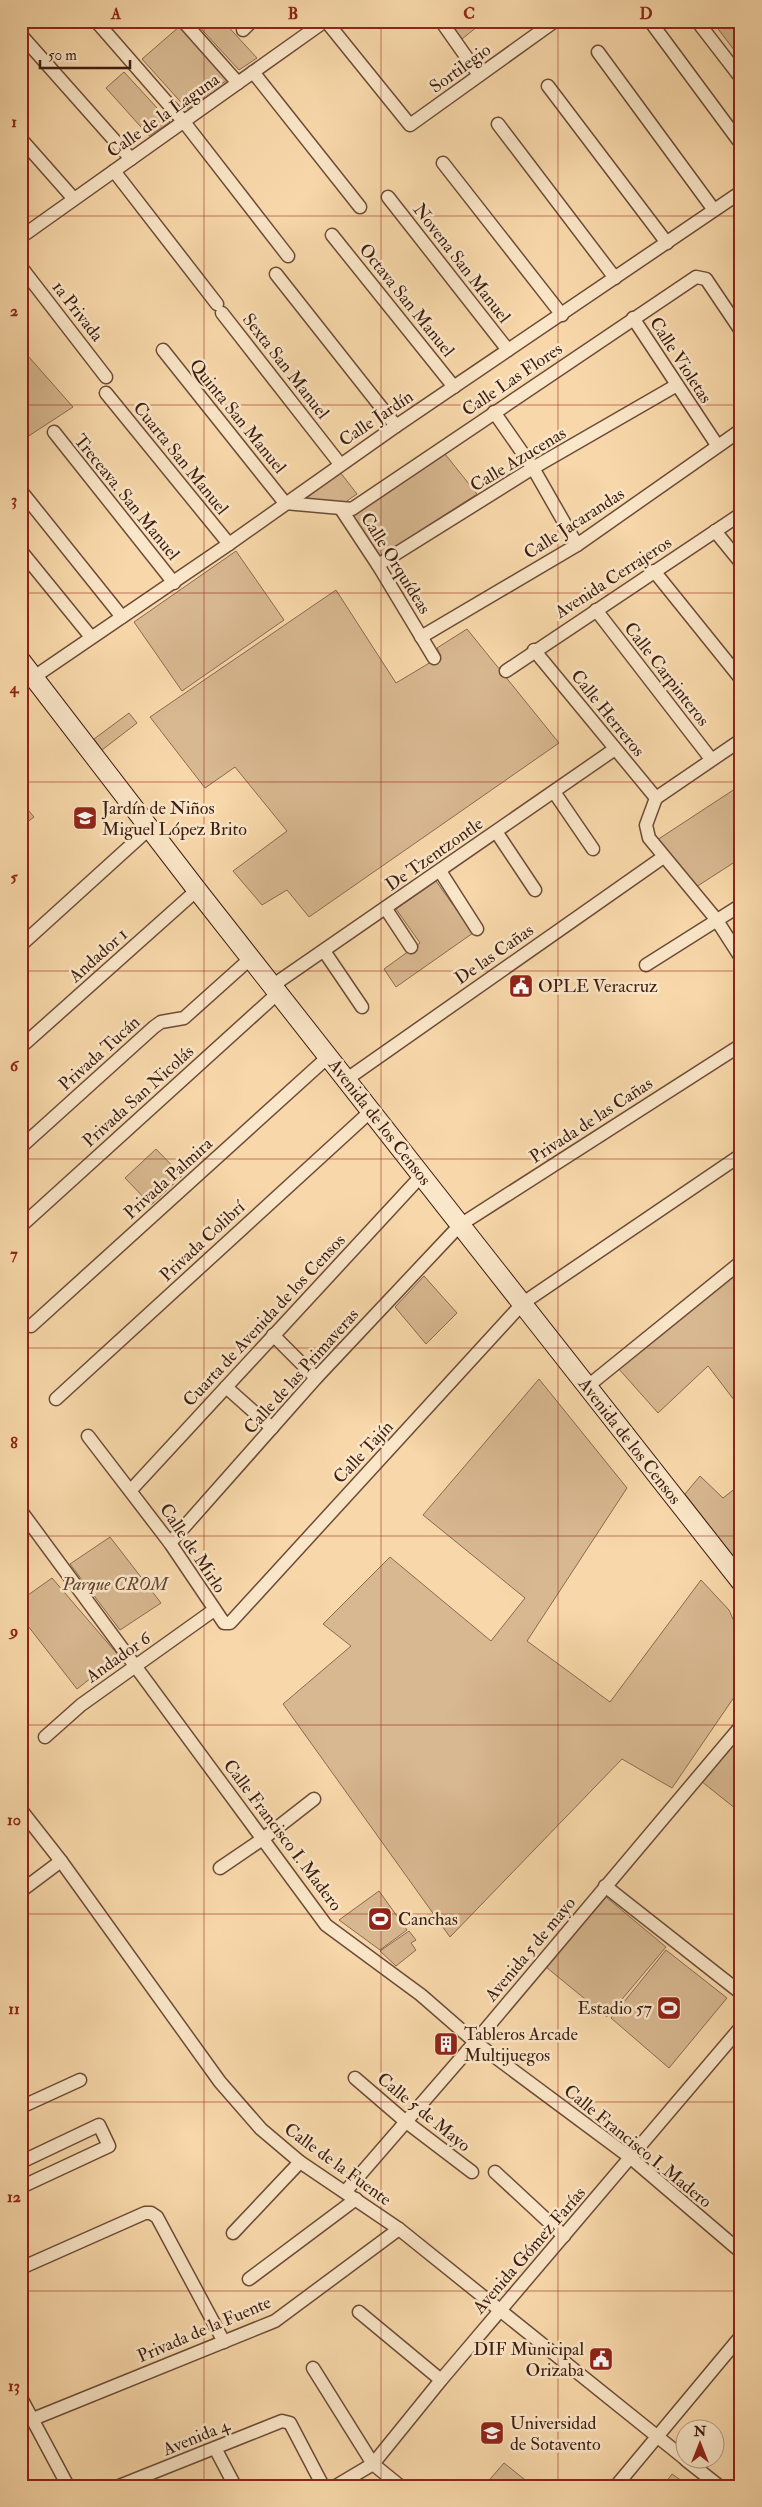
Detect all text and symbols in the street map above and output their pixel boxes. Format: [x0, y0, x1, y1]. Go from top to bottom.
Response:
text: A [110, 4, 122, 24]
text: B [288, 4, 298, 24]
text: C [463, 4, 475, 24]
text: D [639, 4, 653, 24]
scale bar [40, 38, 130, 70]
street label: Sortilegio [425, 38, 496, 98]
text: 50 m [48, 46, 77, 65]
street label: Calle de la Laguna [102, 68, 225, 163]
text: 1 [11, 112, 17, 132]
street label: Novena San Manuel [408, 199, 516, 328]
street label: Octava San Manuel [354, 239, 460, 362]
street label: 1a Privada [47, 276, 109, 347]
text: 2 [10, 301, 18, 321]
street label: Sexta San Manuel [237, 309, 334, 424]
street label: Calle Violetas [644, 313, 717, 408]
street label: Calle Las Flores [458, 337, 567, 421]
street label: Quinta San Manuel [184, 354, 291, 479]
street label: Calle Jardín [335, 385, 418, 452]
street label: Cuarta San Manuel [128, 397, 234, 520]
street label: Calle Azucenas [466, 422, 571, 497]
street label: Treceava. San Manuel [69, 429, 185, 565]
street label: Calle Jacarandas [519, 482, 629, 565]
text: 3 [11, 490, 17, 510]
street label: Calle Orquídeas [355, 508, 436, 618]
street label: Avenida Cerrajeros [550, 531, 676, 624]
street label: Calle Carpinteros [619, 618, 714, 731]
street label: Calle Herreros [566, 665, 650, 762]
text: 4 [9, 678, 20, 698]
place label: Jardín de Niños Miguel López Brito [101, 797, 247, 841]
school or university icon: Jardín de Niños Miguel López Brito [72, 805, 98, 831]
street label: De Tzentzontle [381, 812, 488, 897]
text: 5 [10, 867, 18, 887]
street label: De las Cañas [450, 919, 538, 990]
street label: Andador 1 [63, 923, 133, 988]
public building icon: OPLE Veracruz [508, 973, 534, 999]
place label: OPLE Veracruz [538, 975, 658, 998]
street label: Privada Tucán [54, 1011, 145, 1096]
street label: Privada San Nicolás [78, 1040, 199, 1152]
street label: Avenida de los Censos [322, 1054, 436, 1190]
text: 6 [10, 1056, 20, 1076]
street label: Privada de las Cañas [525, 1072, 657, 1169]
street label: Privada Palmira [119, 1132, 218, 1224]
street label: Privada Colibrí [155, 1195, 251, 1287]
street label: Cuarta de Avenida de los Censos [178, 1229, 351, 1412]
text: 7 [10, 1244, 18, 1264]
street label: Calle de las Primaveras [239, 1304, 364, 1439]
street label: Avenida de los Censos [572, 1373, 686, 1509]
street label: Calle Tajín [328, 1416, 398, 1489]
text: 8 [10, 1433, 18, 1453]
street label: Calle de Mirlo [154, 1499, 231, 1598]
park label: Parque CROM [61, 1573, 170, 1596]
text: 9 [8, 1621, 18, 1641]
street label: Andador 6 [81, 1626, 156, 1689]
street label: Calle Francisco I. Madero [218, 1755, 347, 1916]
text: 10 [7, 1810, 21, 1830]
street label: Avenida 5 de mayo [479, 1892, 581, 2007]
sports icon: Canchas [367, 1906, 393, 1932]
place label: Canchas [398, 1908, 458, 1931]
sports icon: Estadio 57 [656, 1995, 682, 2021]
place label: Estadio 57 [577, 1997, 652, 2020]
text: 11 [8, 1999, 20, 2019]
place label: Tableros Arcade Multijuegos [464, 2023, 578, 2067]
building icon: Tableros Arcade Multijuegos [433, 2031, 459, 2057]
street label: Calle 5 de Mayo [372, 2068, 475, 2157]
street label: Calle Francisco I. Madero [559, 2080, 717, 2213]
street label: Calle de la Fuente [279, 2118, 396, 2211]
street label: Avenida Gómez Farías [467, 2182, 591, 2319]
text: 12 [7, 2187, 21, 2207]
street label: Privada de la Fuente [134, 2291, 275, 2368]
place label: DIF Municipal Orizaba [474, 2338, 585, 2382]
public building icon: DIF Municipal Orizaba [588, 2346, 614, 2372]
text: 13 [8, 2376, 20, 2396]
place label: Universidad de Sotavento [510, 2412, 601, 2456]
street label: Avenida 4 [159, 2413, 234, 2462]
school or university icon: Universidad de Sotavento [479, 2420, 505, 2446]
north arrow [674, 2420, 724, 2470]
text: N [693, 2423, 707, 2440]

